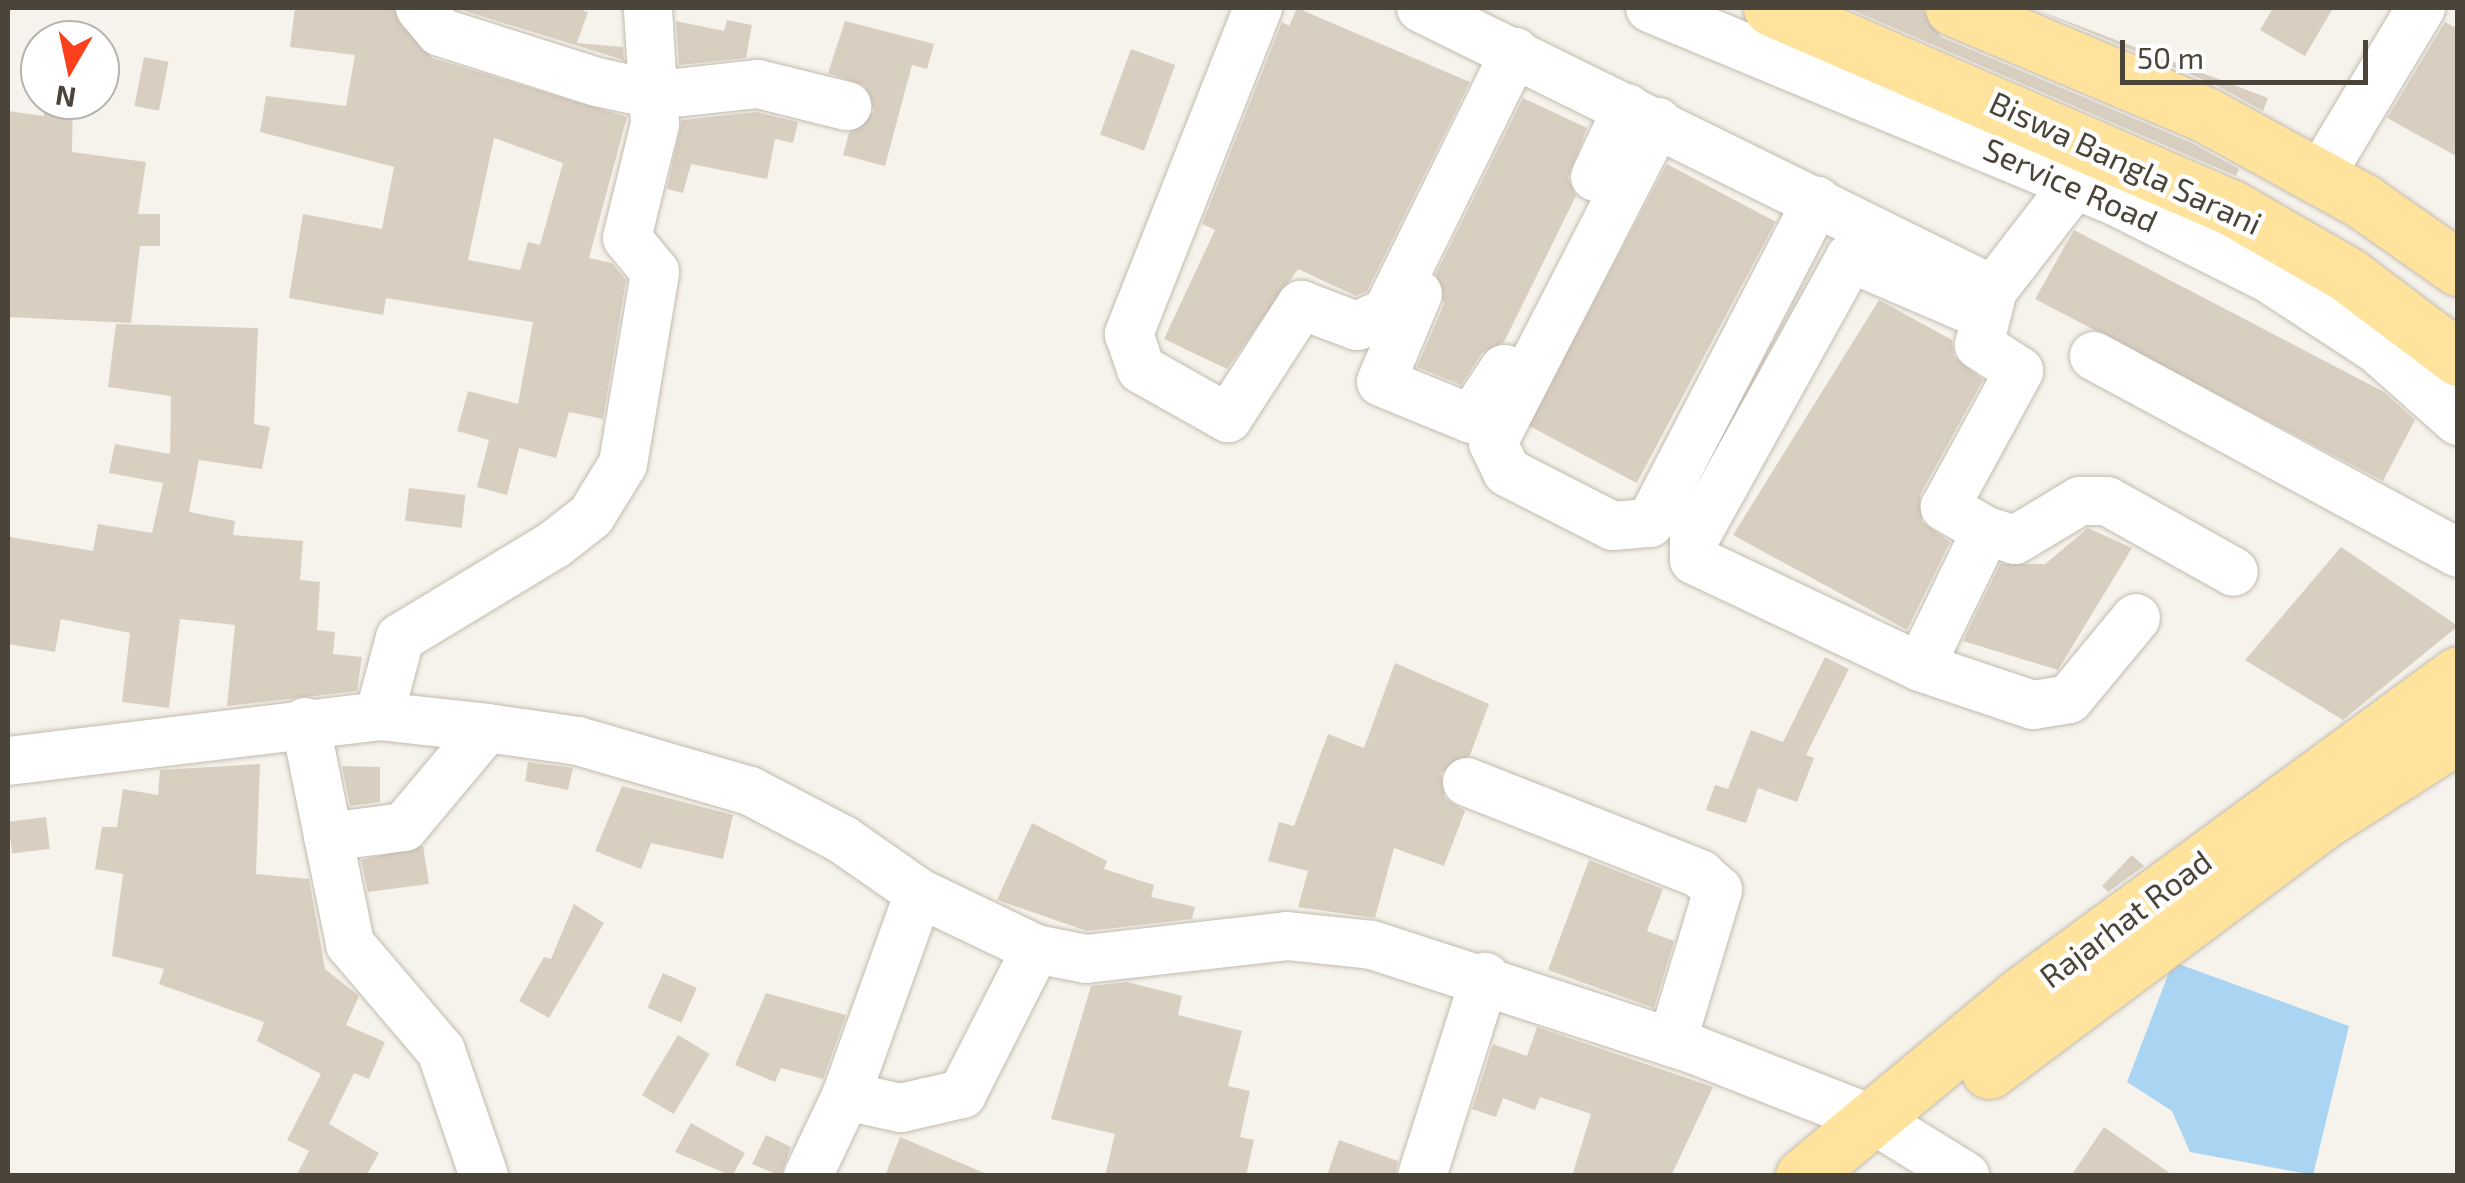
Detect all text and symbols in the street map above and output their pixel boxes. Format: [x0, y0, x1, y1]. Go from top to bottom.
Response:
north arrow [20, 20, 120, 120]
scale bar [2125, 20, 2372, 82]
text: 50 m [2137, 39, 2204, 75]
text: N [53, 79, 78, 116]
street label: Biswa Bangla Sarani [1984, 82, 2268, 242]
street label: Service Road [1978, 129, 2164, 239]
street label: Rajarhat Road [2032, 841, 2218, 995]

